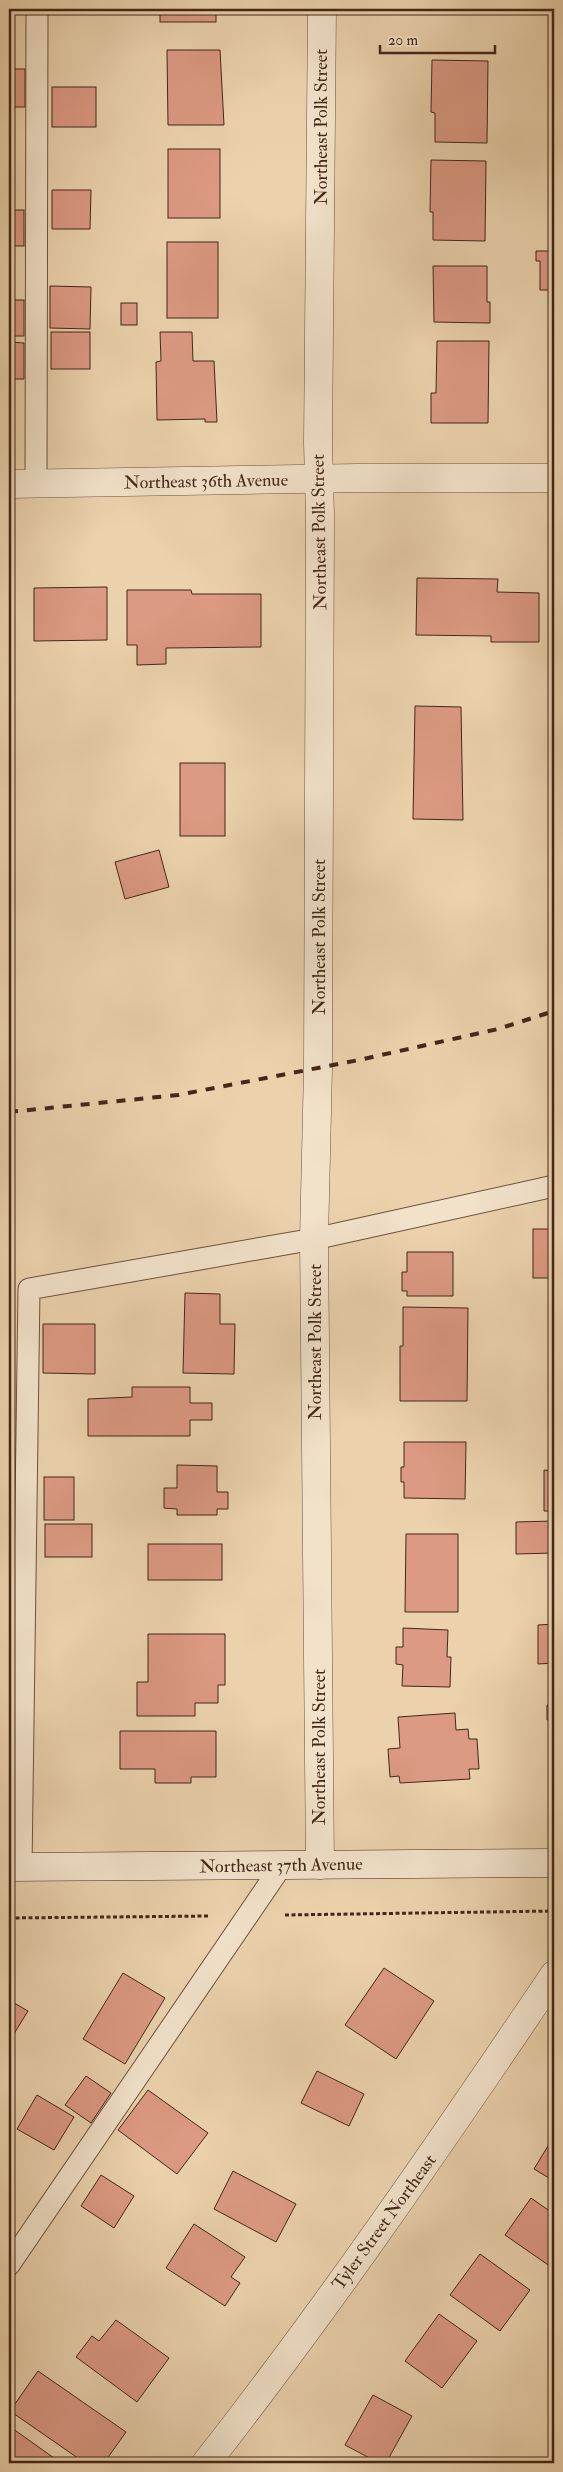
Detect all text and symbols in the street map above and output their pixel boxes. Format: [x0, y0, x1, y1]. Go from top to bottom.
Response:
scale bar [380, 22, 496, 54]
text: 20 m [388, 31, 418, 50]
street label: Northeast Polk Street [310, 49, 333, 205]
street label: Northeast Polk Street [307, 454, 332, 610]
street label: Northeast 36th Avenue [124, 469, 289, 494]
street label: Northeast Polk Street [308, 859, 331, 1015]
street label: Northeast Polk Street [304, 1264, 327, 1420]
street label: Northeast Polk Street [308, 1669, 331, 1825]
street label: Northeast 37th Avenue [199, 1853, 363, 1878]
street label: Tyler Street Northeast [327, 2150, 442, 2295]

